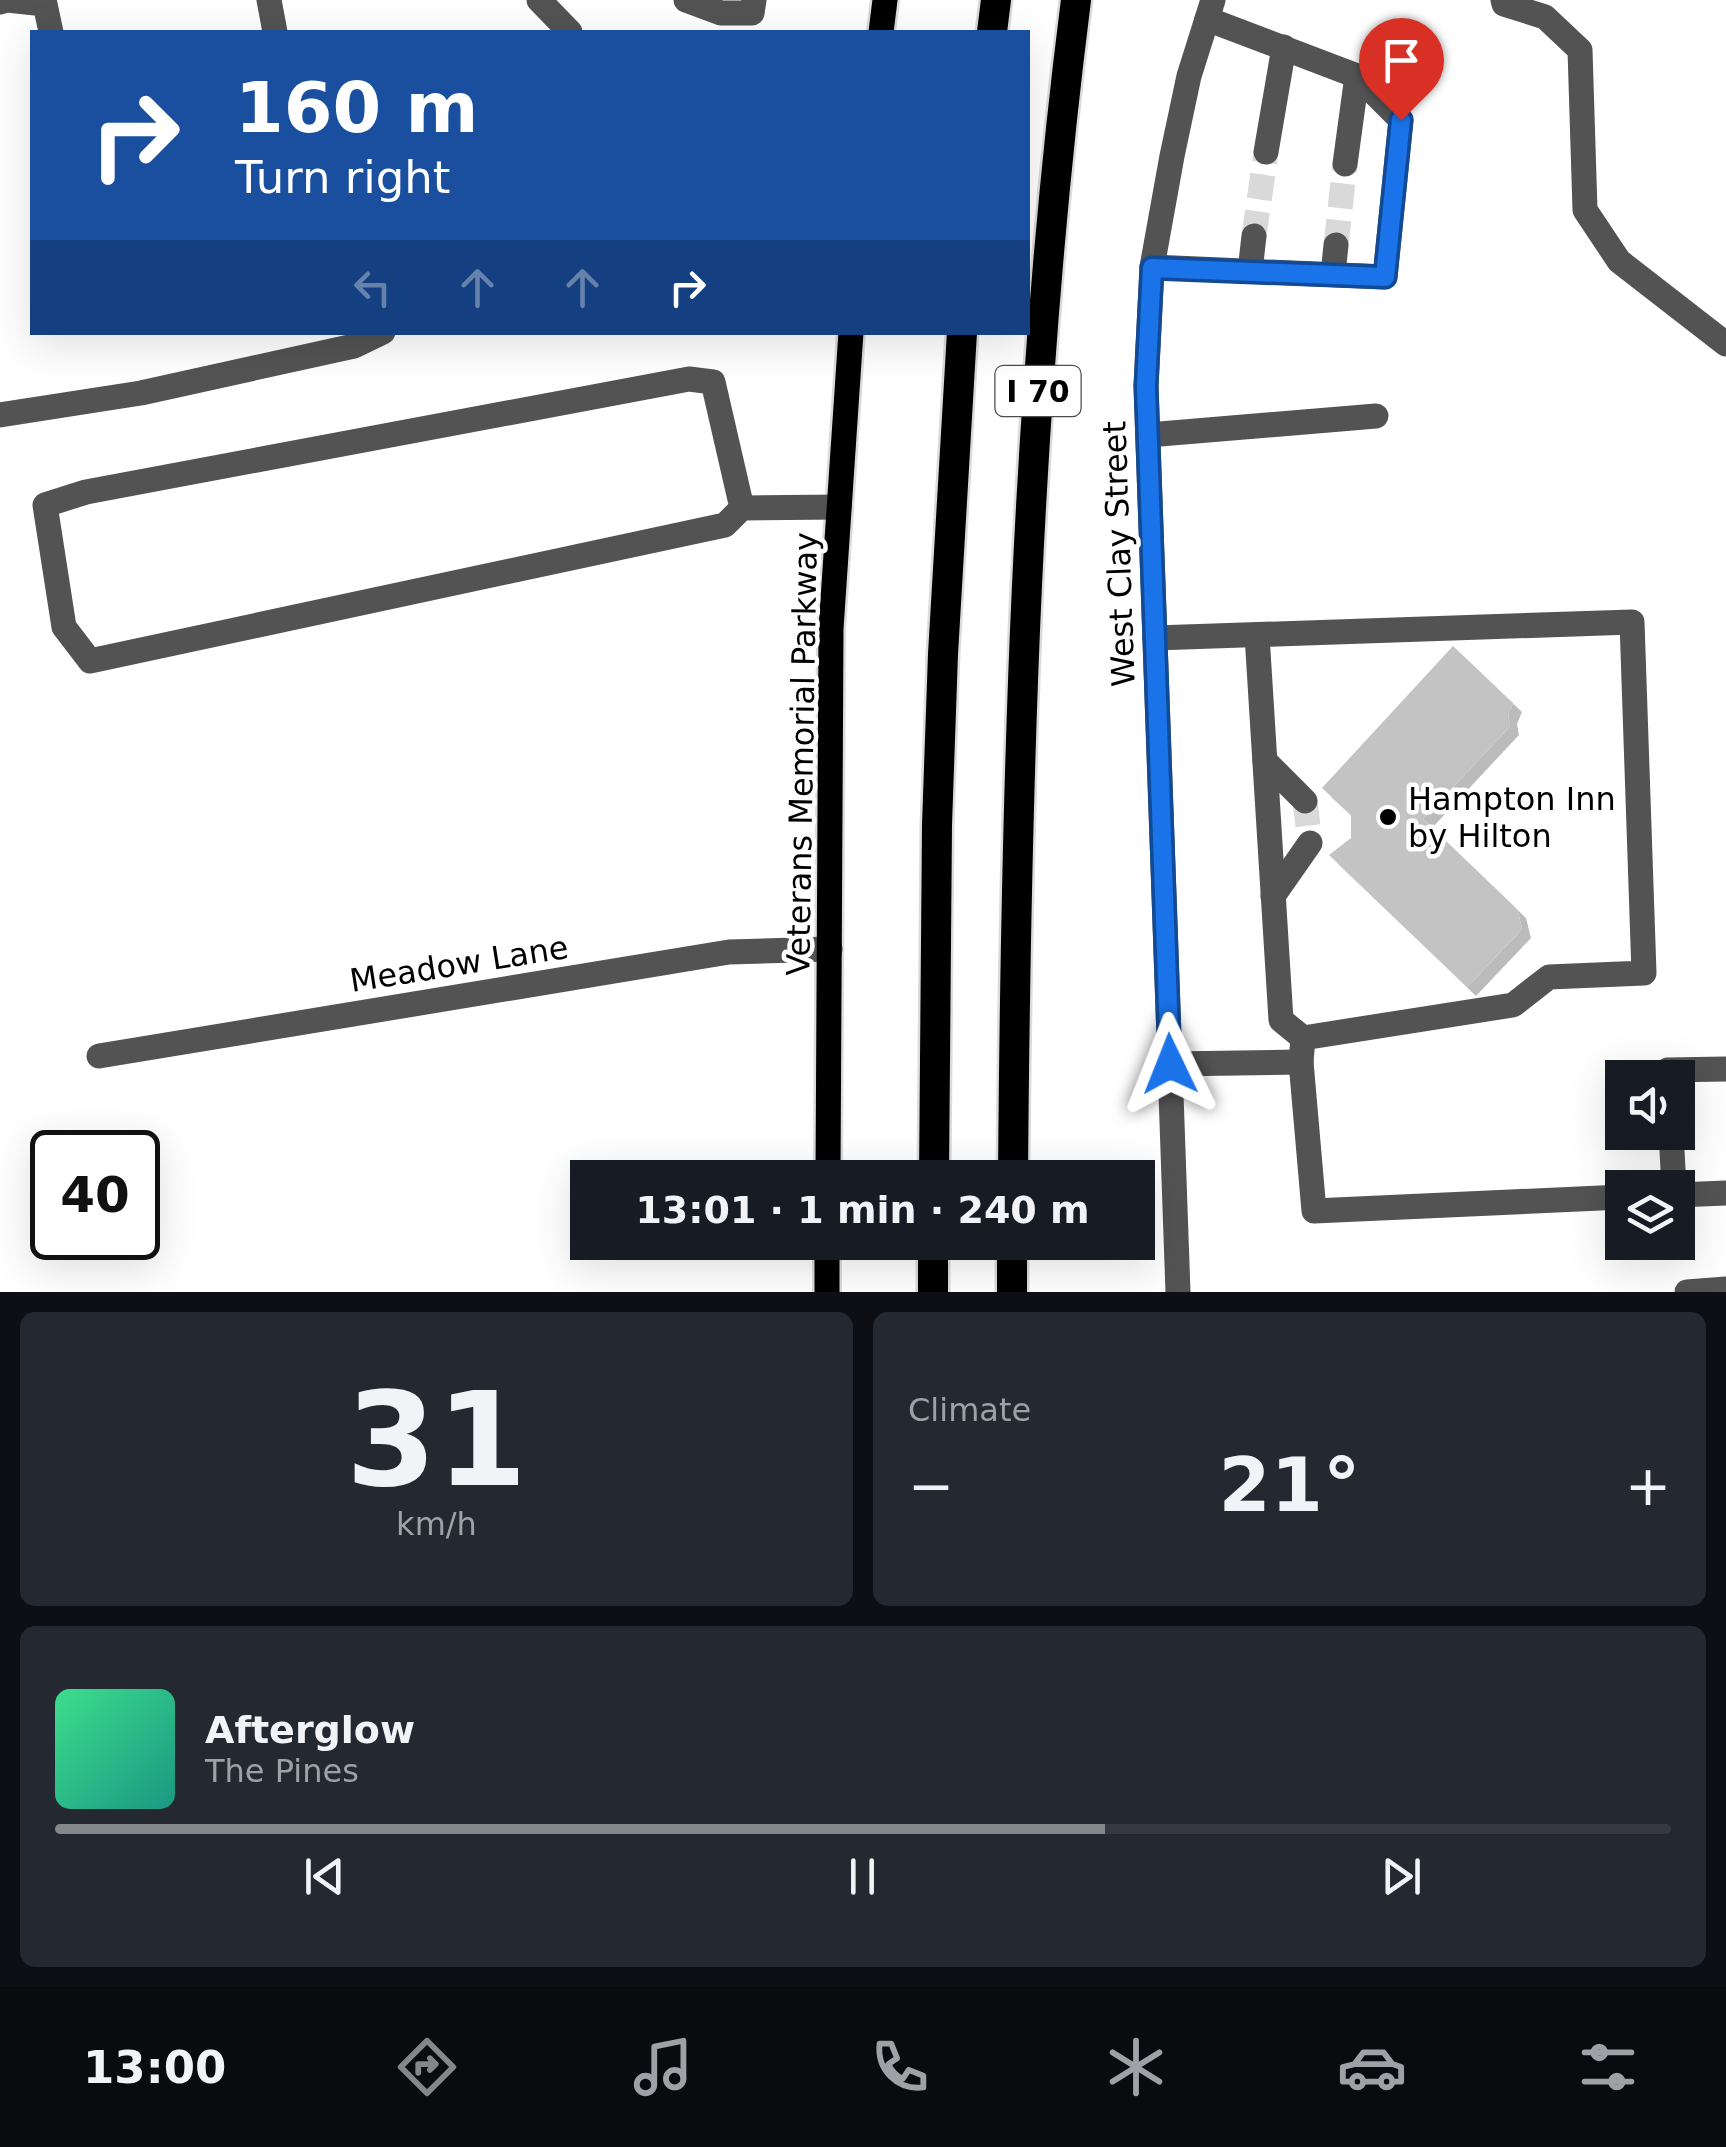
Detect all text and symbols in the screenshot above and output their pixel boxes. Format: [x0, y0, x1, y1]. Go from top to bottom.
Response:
pin [1359, 18, 1444, 121]
icon: arrive [1374, 33, 1429, 88]
text: 160 m [235, 67, 478, 149]
icon: right [70, 70, 200, 200]
text: Turn right [235, 151, 450, 204]
icon: left [345, 260, 400, 315]
icon: ahead [450, 260, 505, 315]
icon: ahead [555, 260, 610, 315]
icon: right [660, 260, 715, 315]
road number: I 70 [996, 366, 1080, 416]
street label: West Clay Street [1095, 420, 1143, 688]
street label: Veterans Memorial Parkway [779, 532, 825, 976]
place label: Hampton Inn by Hilton [1408, 780, 1616, 855]
marker: Hampton Inn by Hilton [1377, 806, 1399, 828]
street label: Meadow Lane [347, 928, 571, 1000]
position arrow [1118, 1012, 1222, 1116]
map controls [1605, 1060, 1695, 1260]
button: sound [1605, 1060, 1695, 1150]
speed limit sign: 40 [30, 1130, 160, 1260]
button: layers [1605, 1170, 1695, 1260]
text: 13:01 · 1 min · 240 m [635, 1188, 1090, 1232]
text: 31 [346, 1364, 527, 1516]
text: Climate [908, 1391, 1031, 1429]
text: 21° [1219, 1441, 1360, 1529]
text: − [908, 1454, 954, 1518]
text: + [1625, 1454, 1671, 1518]
text: km/h [396, 1505, 477, 1543]
text: Afterglow [205, 1708, 415, 1752]
text: The Pines [205, 1752, 359, 1790]
icon: previous [297, 1849, 352, 1904]
icon: pause [835, 1849, 890, 1904]
icon: next [1374, 1849, 1429, 1904]
icon: directions [392, 2032, 462, 2102]
icon: music [628, 2032, 698, 2102]
icon: phone [865, 2032, 935, 2102]
icon: climate [1101, 2032, 1171, 2102]
icon: car [1337, 2032, 1407, 2102]
icon: filters [1573, 2032, 1643, 2102]
text: 13:00 [83, 2041, 226, 2094]

